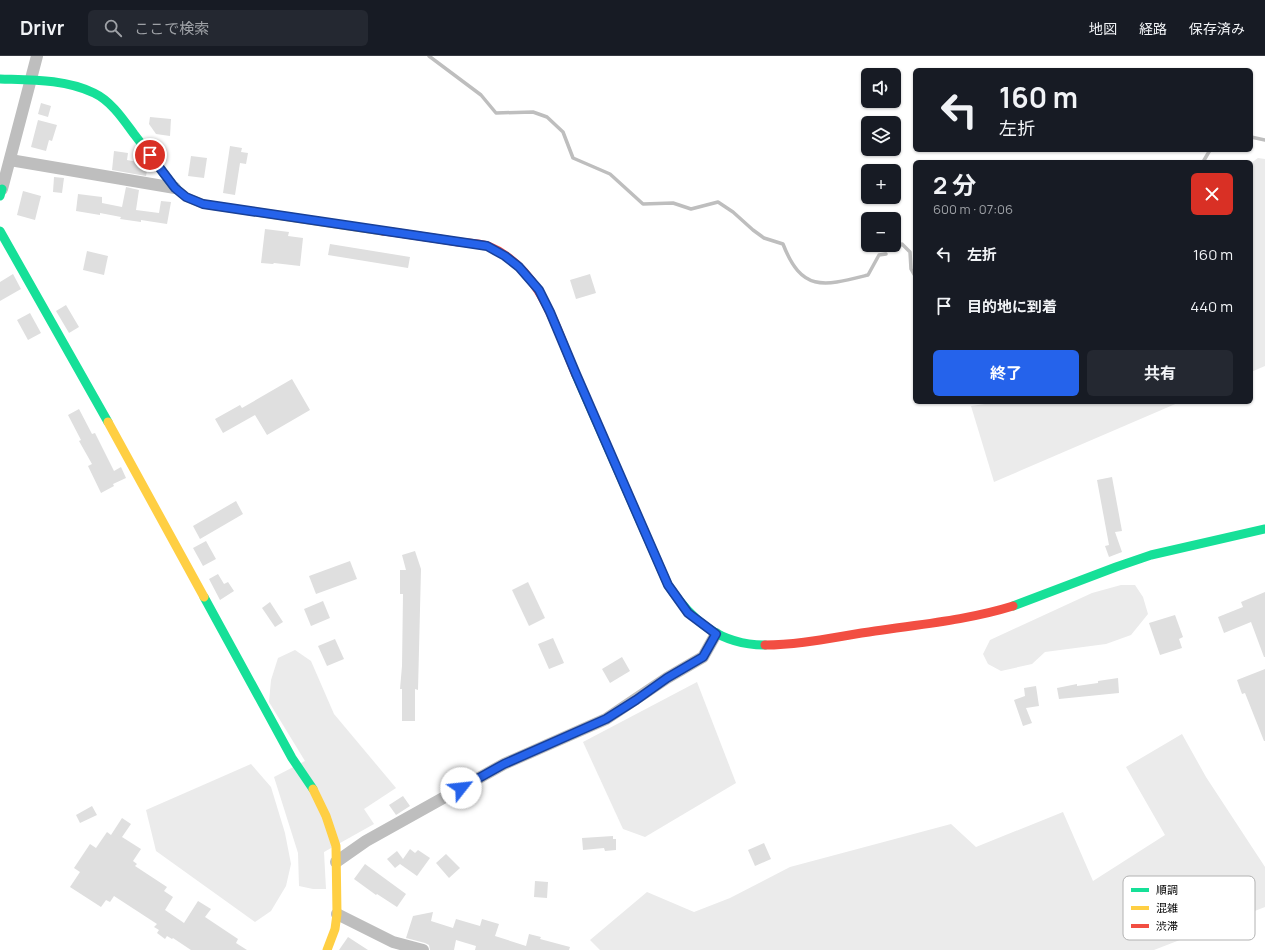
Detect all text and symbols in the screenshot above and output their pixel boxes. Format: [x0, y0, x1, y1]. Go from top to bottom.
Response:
search box [88, 10, 368, 46]
text: Drivr [20, 15, 64, 41]
icon: search [102, 17, 124, 39]
text: ここで検索 [134, 18, 209, 39]
text: 地図 [1089, 19, 1117, 38]
text: 経路 [1139, 19, 1167, 38]
text: 保存済み [1189, 19, 1245, 38]
map controls [861, 68, 901, 252]
button: sound [861, 68, 901, 108]
text: 160 m [999, 78, 1078, 116]
icon: left [933, 84, 985, 136]
button: layers [861, 116, 901, 156]
text: 左折 [999, 116, 1035, 140]
pin [133, 138, 167, 172]
icon: arrive [139, 144, 161, 166]
button: + [861, 164, 901, 204]
text: 2 分 [933, 168, 976, 201]
button: close [1191, 173, 1233, 215]
text: 600 m · 07:06 [933, 200, 1013, 218]
button: − [861, 212, 901, 252]
icon: left [933, 243, 955, 265]
text: 左折 [967, 244, 997, 265]
text: 160 m [1193, 244, 1233, 265]
icon: arrive [933, 295, 955, 317]
text: 目的地に到着 [967, 296, 1057, 317]
text: 440 m [1190, 296, 1233, 317]
button: 終了 [933, 350, 1079, 396]
button: 共有 [1087, 350, 1233, 396]
position arrow [440, 767, 482, 809]
legend [1123, 876, 1255, 940]
text: 順調 [1156, 882, 1178, 897]
text: 混雑 [1156, 900, 1178, 915]
text: 渋滞 [1156, 918, 1178, 933]

